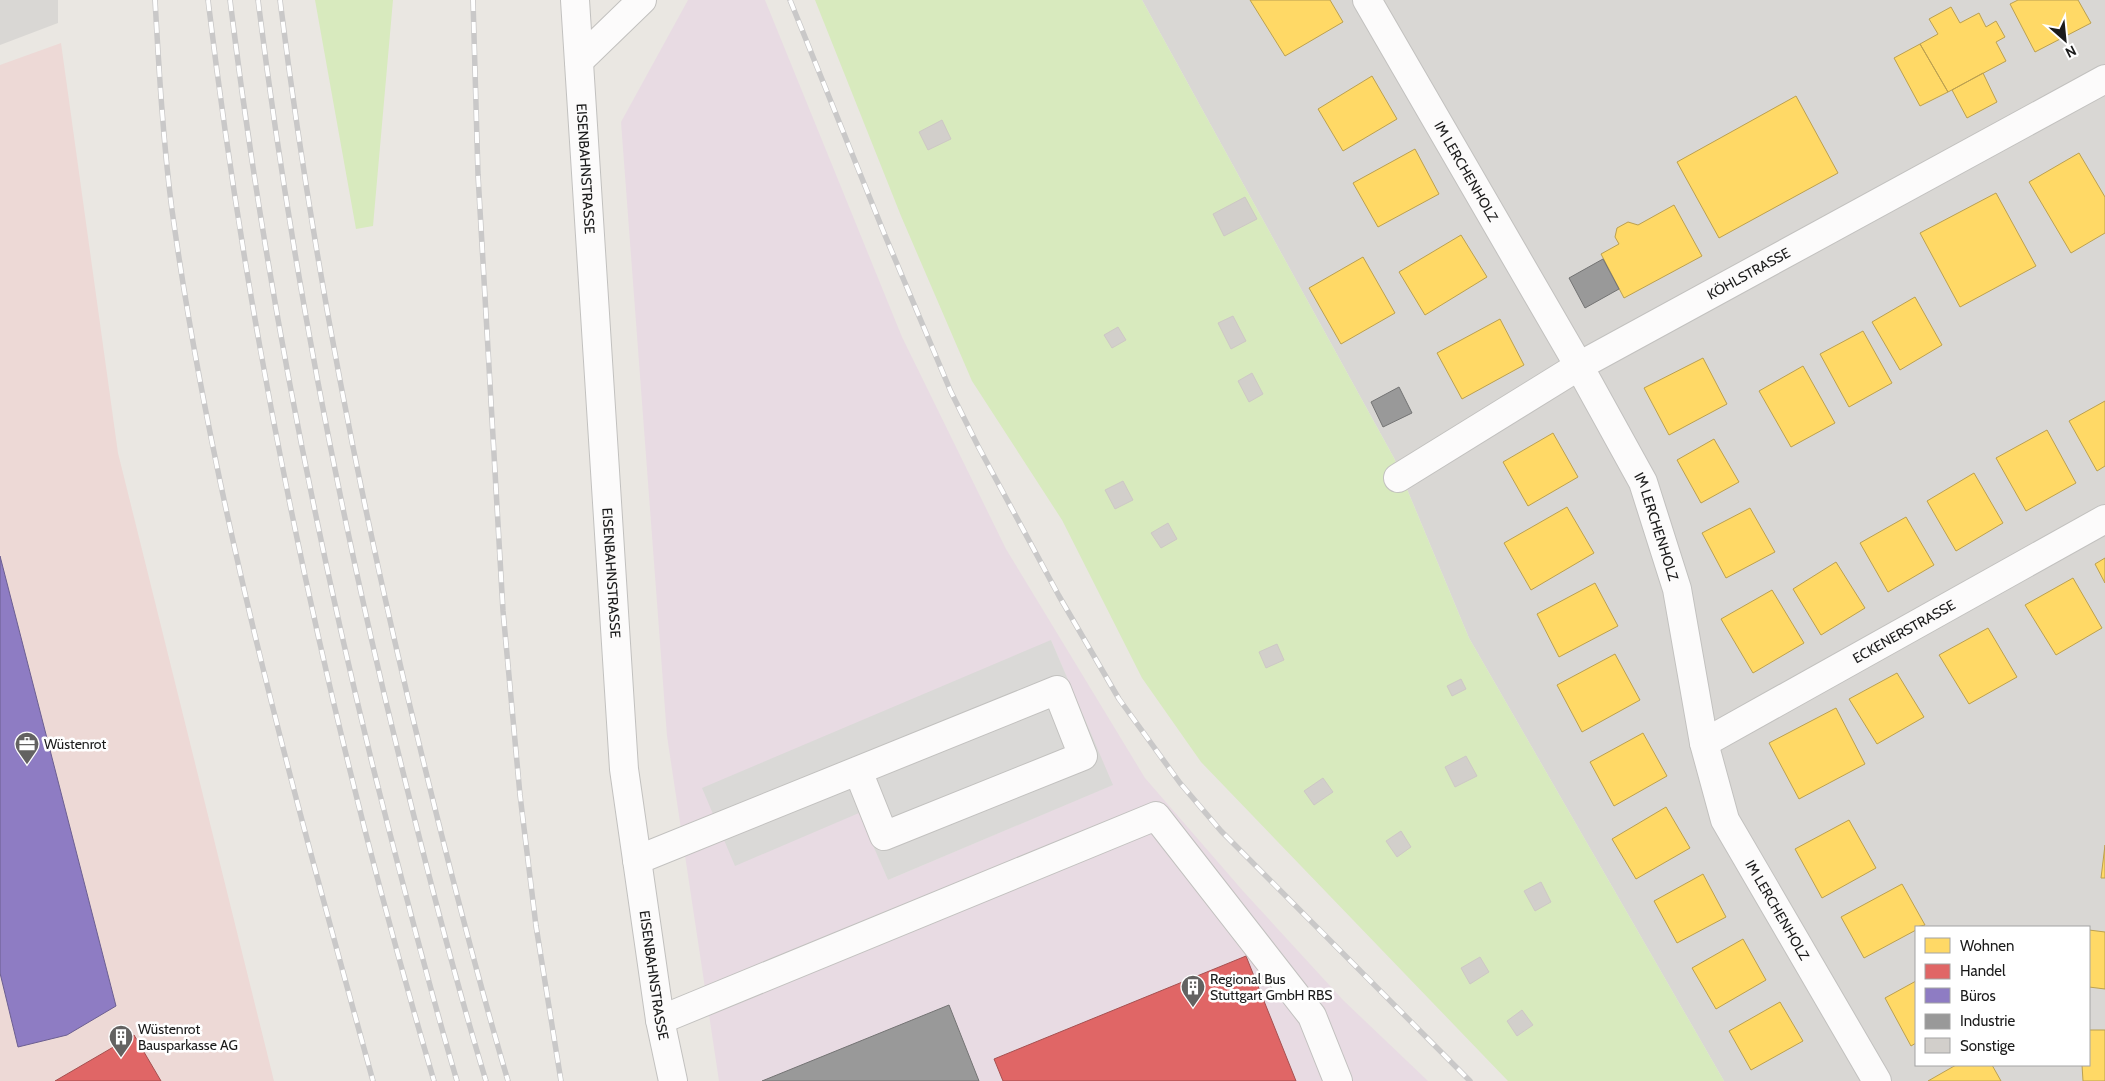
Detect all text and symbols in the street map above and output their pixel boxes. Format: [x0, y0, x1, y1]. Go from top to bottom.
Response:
north arrow [2040, 15, 2090, 65]
text: N [2062, 41, 2079, 62]
street label: EISENBAHNSTRASSE [573, 103, 599, 235]
street label: IM LERCHENHOLZ [1430, 118, 1502, 225]
street label: KÖHLSTRASSE [1704, 243, 1793, 303]
street label: IM LERCHENHOLZ [1630, 469, 1683, 583]
street label: EISENBAHNSTRASSE [598, 507, 625, 639]
street label: ECKENERSTRASSE [1849, 595, 1959, 667]
office icon: Wüstenrot [14, 731, 40, 765]
place label: Wüstenrot [44, 735, 106, 753]
street label: IM LERCHENHOLZ [1741, 857, 1814, 964]
street label: EISENBAHNSTRASSE [635, 909, 673, 1042]
legend [1915, 926, 2090, 1066]
text: Wohnen [1960, 937, 2014, 955]
text: Handel [1960, 962, 2006, 980]
place label: Regional Bus Stuttgart GmbH RBS [1210, 970, 1333, 1004]
building icon: Regional Bus Stuttgart GmbH RBS [1180, 974, 1206, 1008]
text: Büros [1960, 987, 1996, 1005]
text: Industrie [1960, 1012, 2015, 1030]
place label: Wüstenrot Bausparkasse AG [138, 1020, 238, 1054]
building icon: Wüstenrot Bausparkasse AG [108, 1024, 134, 1058]
text: Sonstige [1960, 1037, 2015, 1055]

